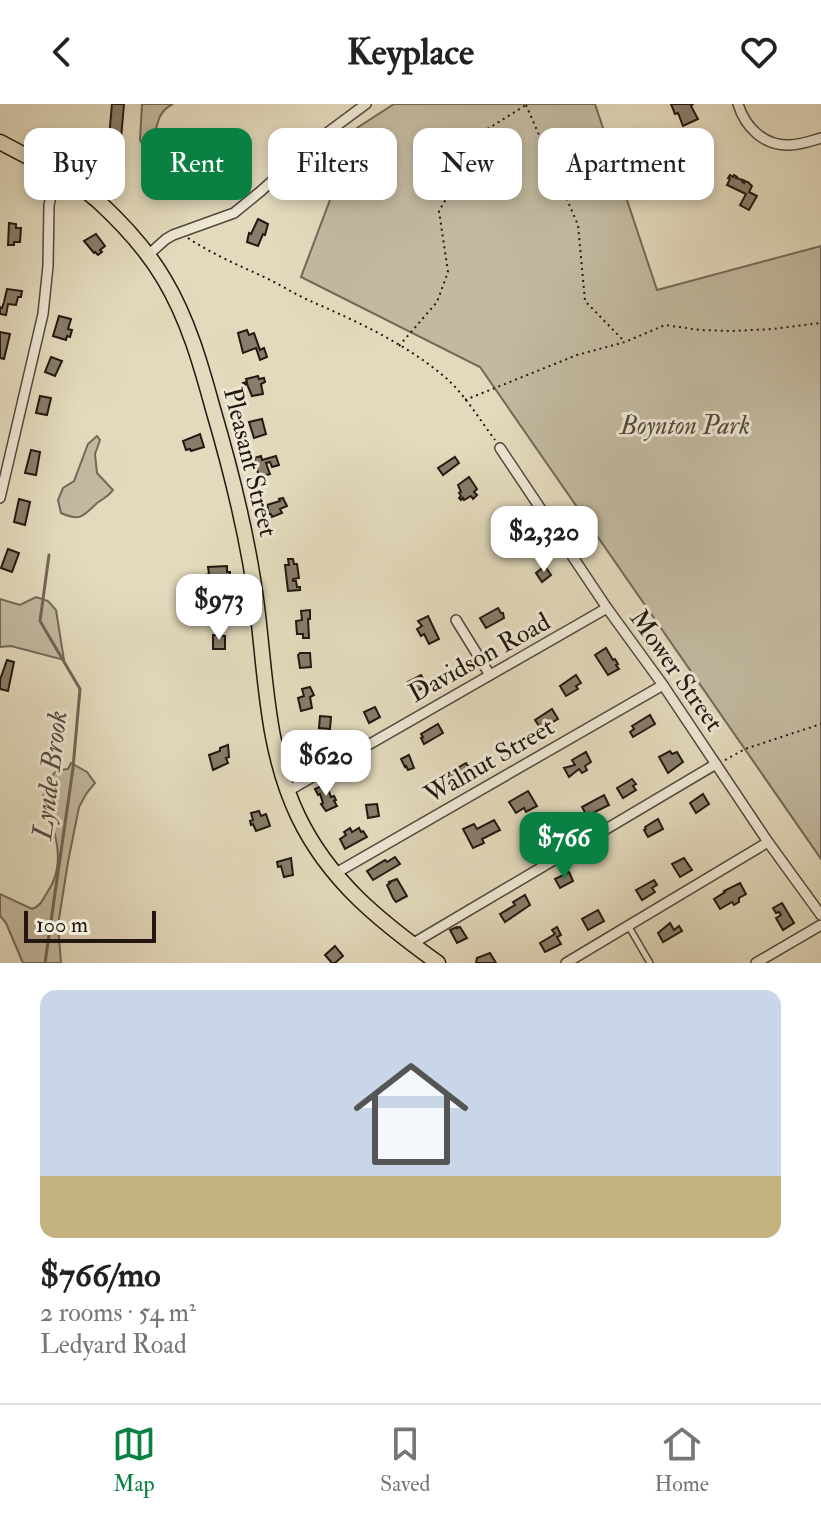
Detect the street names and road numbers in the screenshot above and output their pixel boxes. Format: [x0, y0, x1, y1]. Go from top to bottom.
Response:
street label: Pleasant Street [216, 384, 284, 540]
street label: Mower Street [622, 603, 730, 738]
street label: Davidson Road [403, 606, 556, 710]
street label: Walnut Street [418, 711, 560, 811]

